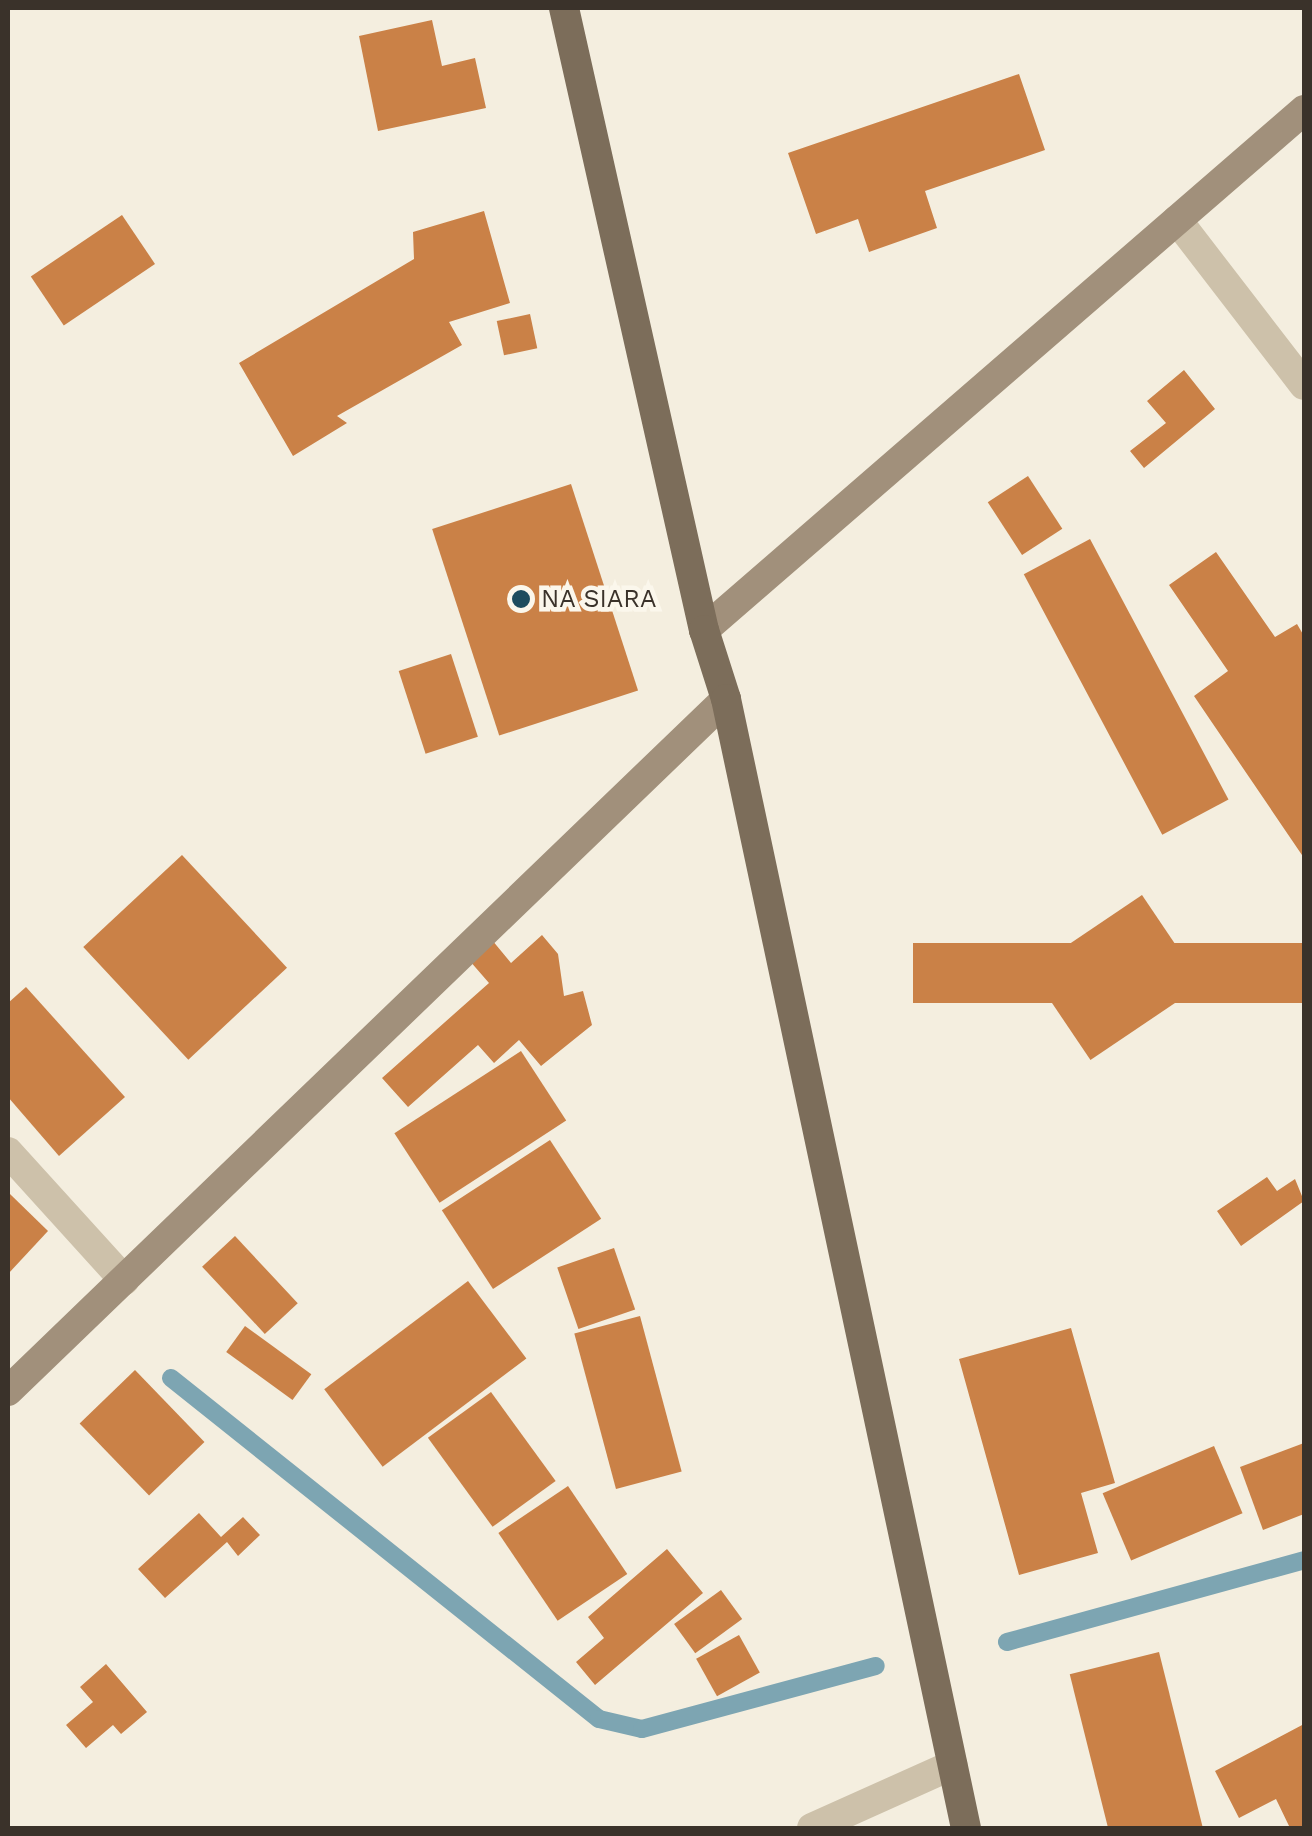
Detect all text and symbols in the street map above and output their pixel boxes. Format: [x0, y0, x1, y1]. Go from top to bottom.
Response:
place label: NA SIARA [541, 584, 657, 614]
marker: NA SIARA [510, 588, 532, 610]

